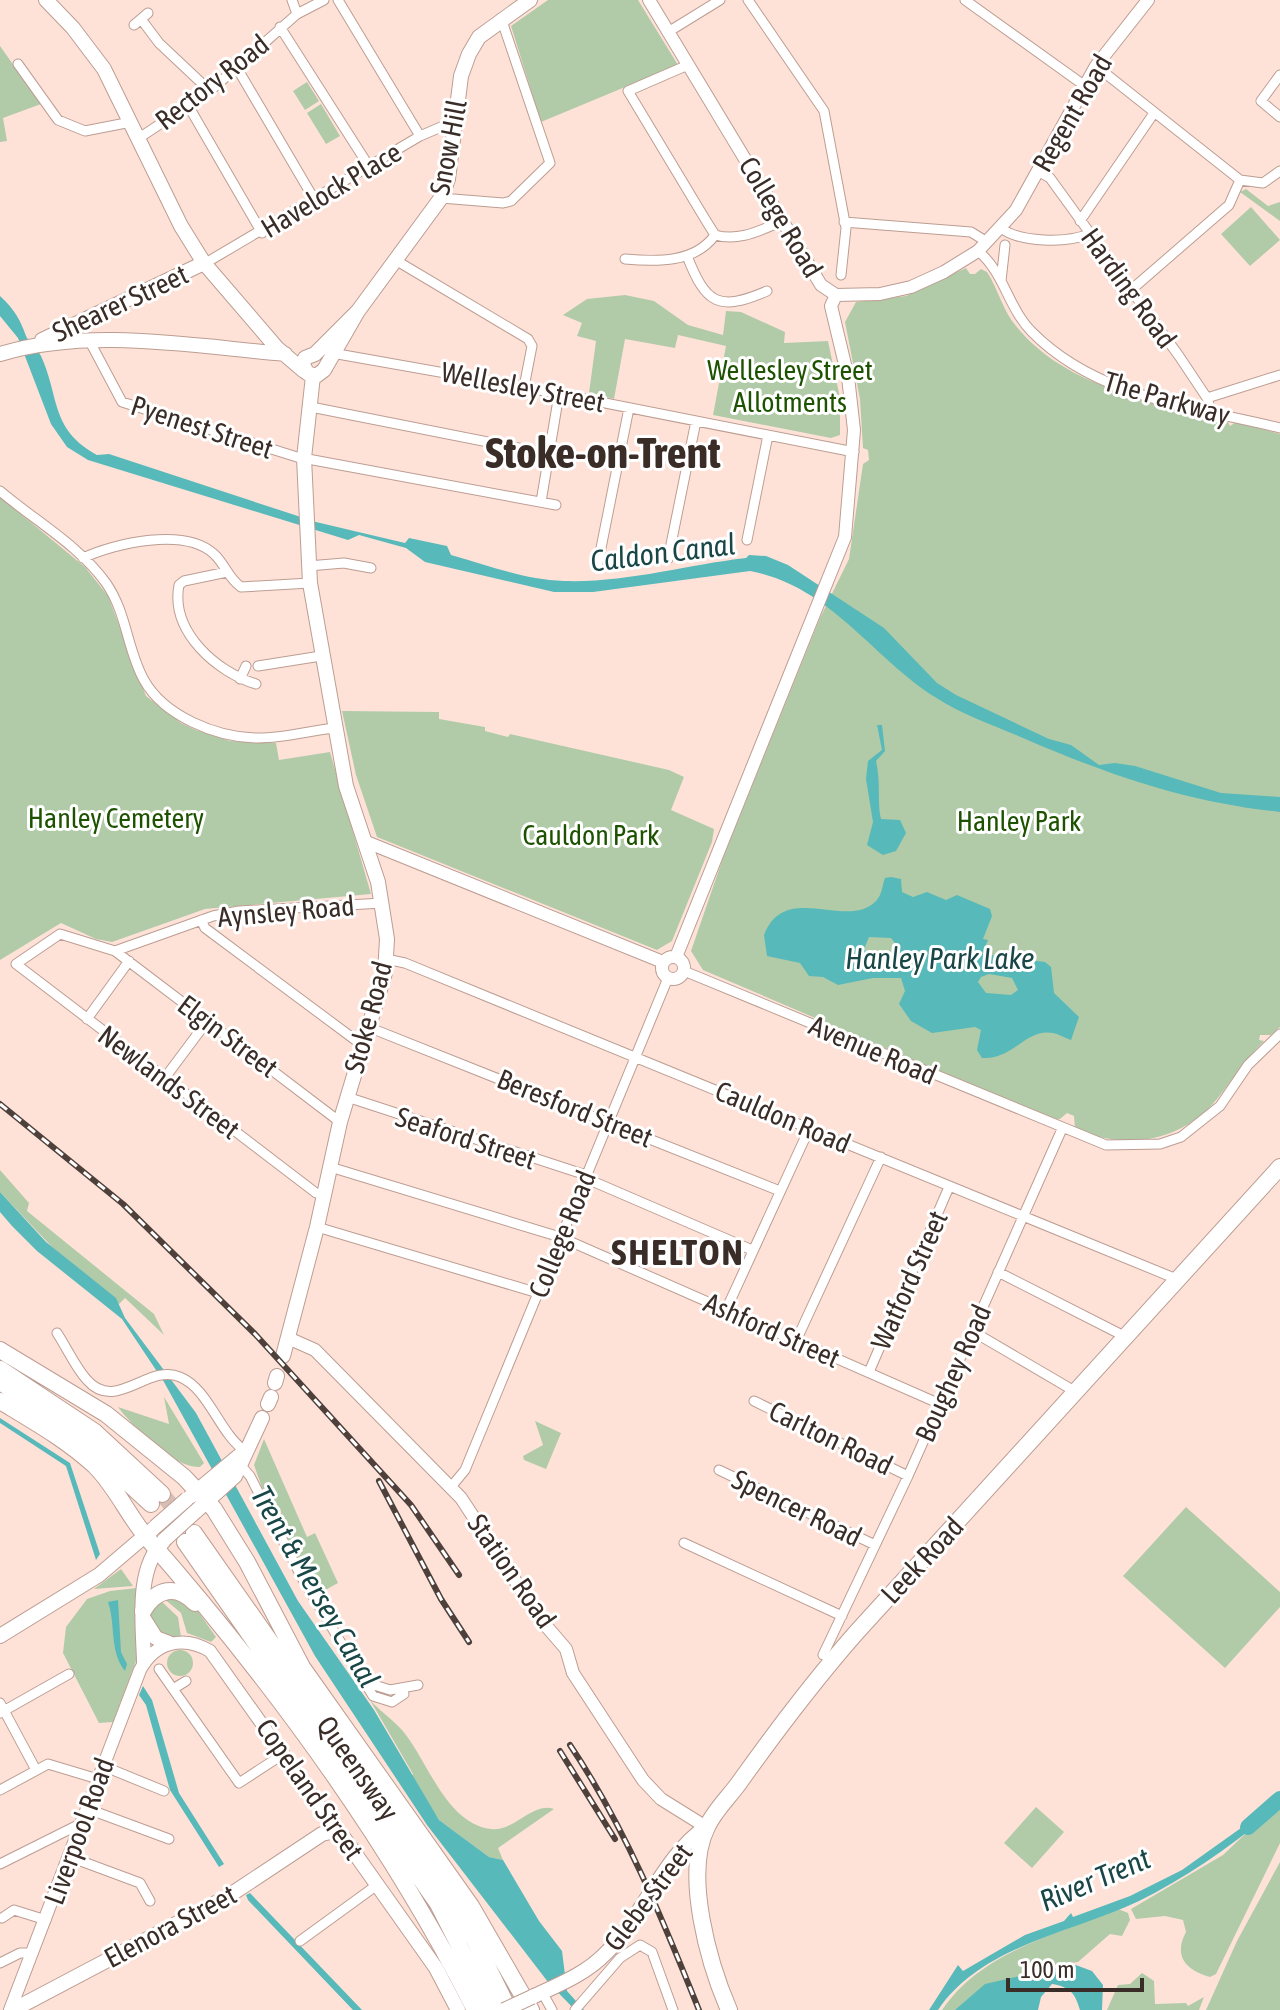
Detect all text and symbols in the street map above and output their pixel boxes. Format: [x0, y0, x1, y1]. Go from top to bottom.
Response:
street label: Rectory Road [149, 28, 275, 136]
street label: Regent Road [1026, 49, 1118, 177]
street label: Snow Hill [423, 96, 473, 197]
street label: Havelock Place [255, 136, 407, 244]
street label: College Road [733, 151, 829, 283]
street label: Harding Road [1075, 222, 1183, 354]
street label: Shearer Street [47, 258, 193, 348]
park label: Wellesley Street Allotments [707, 354, 873, 418]
street label: Wellesley Street [439, 355, 607, 419]
street label: The Parkway [1100, 365, 1234, 431]
street label: Pyenest Street [127, 389, 277, 465]
district label: Stoke-on-Trent [485, 427, 721, 477]
water label: Caldon Canal [588, 526, 737, 578]
park label: Hanley Cemetery [28, 802, 204, 834]
park label: Hanley Park [957, 805, 1081, 837]
park label: Cauldon Park [523, 819, 659, 851]
street label: Aynsley Road [216, 889, 356, 933]
water label: Hanley Park Lake [845, 941, 1035, 975]
street label: Stoke Road [338, 958, 398, 1076]
street label: Elgin Street [172, 988, 284, 1084]
street label: Avenue Road [805, 1009, 941, 1091]
street label: Newlands Street [92, 1019, 246, 1145]
street label: Beresford Street [493, 1062, 657, 1154]
street label: Cauldon Road [711, 1074, 855, 1160]
street label: Seaford Street [392, 1100, 540, 1176]
street label: College Road [522, 1166, 602, 1302]
street label: Watford Street [864, 1206, 954, 1354]
district label: SHELTON [611, 1231, 745, 1273]
street label: Ashford Street [699, 1286, 845, 1374]
street label: Boughey Road [909, 1299, 997, 1447]
street label: Carlton Road [764, 1394, 898, 1482]
street label: Spencer Road [727, 1463, 867, 1553]
water label: Trent & Mersey Canal [244, 1480, 387, 1693]
street label: Station Road [461, 1508, 563, 1634]
street label: Leek Road [874, 1510, 970, 1610]
street label: Queensway [311, 1710, 405, 1826]
street label: Copeland Street [250, 1713, 370, 1865]
street label: Liverpool Road [38, 1753, 120, 1909]
street label: Glebe Street [597, 1837, 699, 1957]
water label: River Trent [1034, 1840, 1155, 1918]
street label: Elenora Street [99, 1878, 241, 1974]
scale bar [1008, 1942, 1142, 1992]
text: 100 m [1020, 1956, 1074, 1983]

